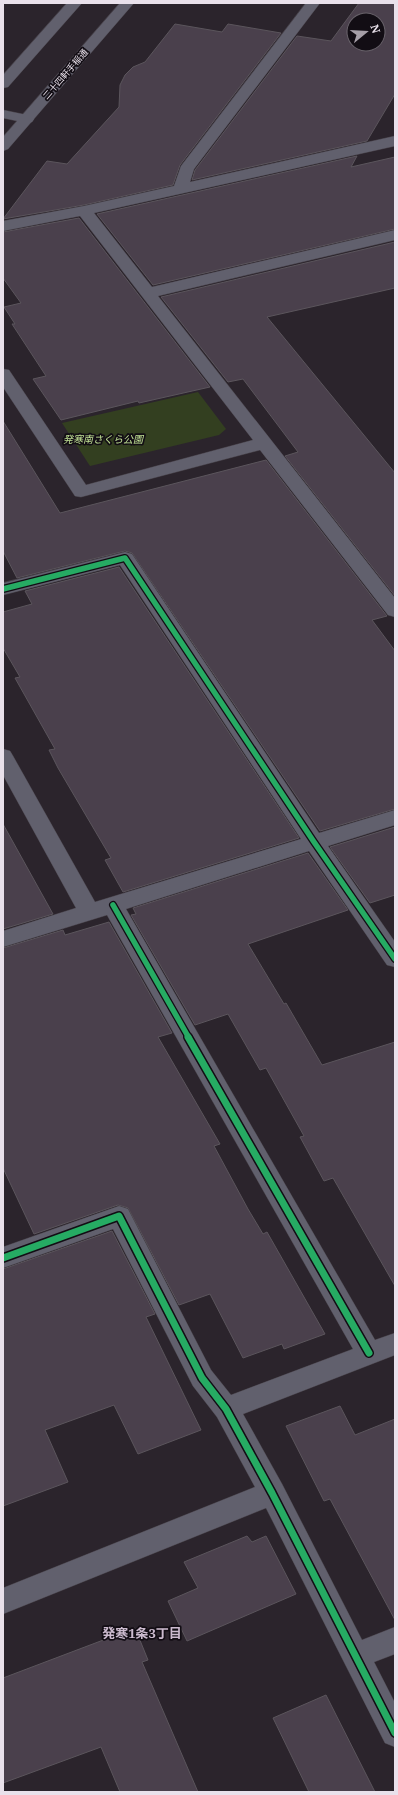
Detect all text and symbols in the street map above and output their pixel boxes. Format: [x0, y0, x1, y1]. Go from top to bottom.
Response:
north arrow [346, 12, 386, 52]
text: N [368, 22, 385, 36]
street label: 二十四軒手稲通 [39, 46, 91, 102]
park label: 発寒南さくら公園 [63, 432, 145, 446]
district label: 発寒1条3丁目 [102, 1624, 182, 1642]

